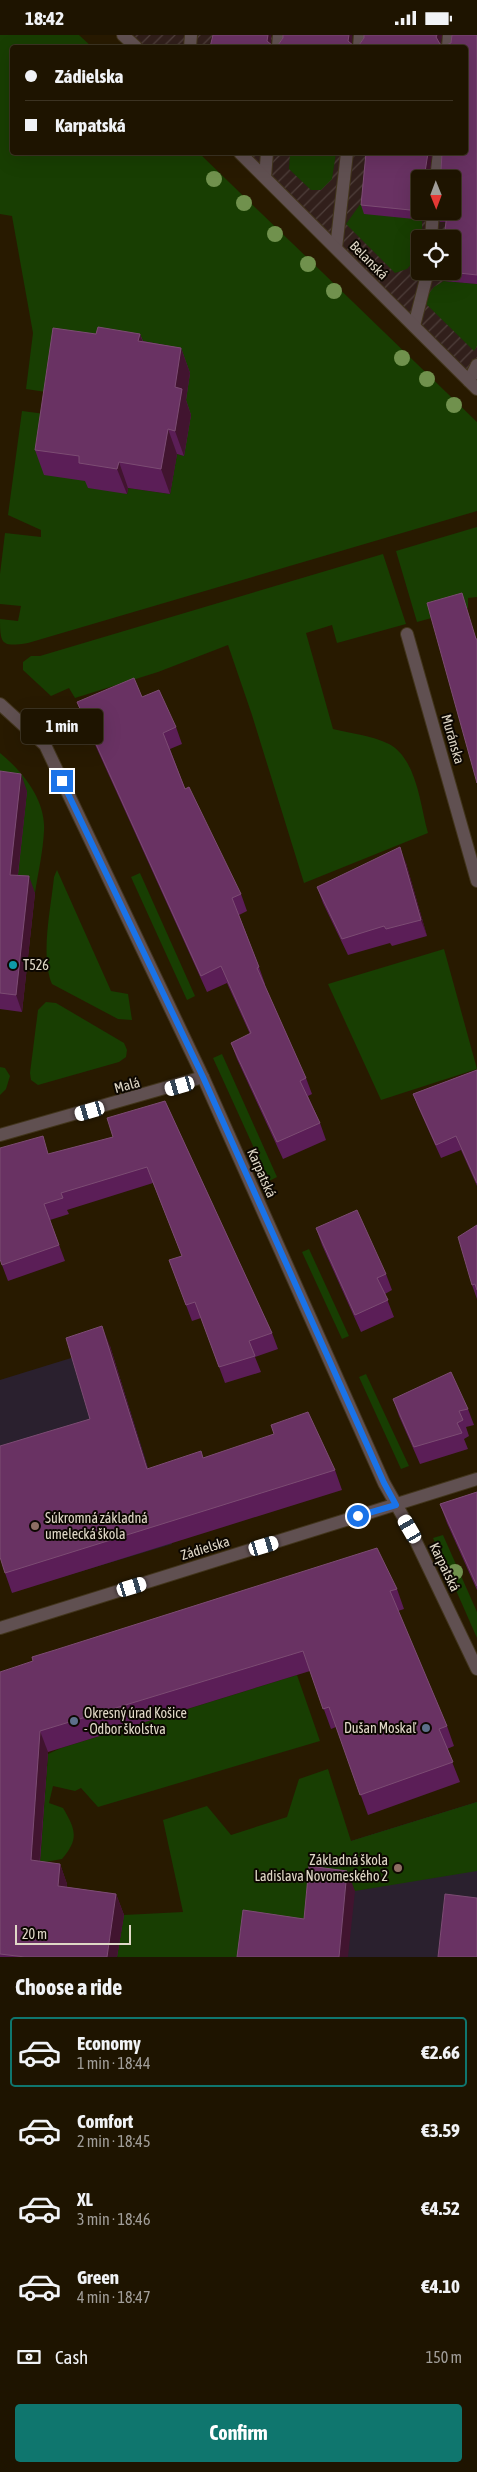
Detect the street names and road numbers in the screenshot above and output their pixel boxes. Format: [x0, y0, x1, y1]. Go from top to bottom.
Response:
street label: Belanská [347, 238, 391, 282]
street label: Muránska [438, 712, 468, 766]
street label: Malá [112, 1074, 142, 1096]
street label: Karpatská [244, 1146, 280, 1200]
street label: Zádielska [179, 1533, 231, 1563]
street label: Karpatská [426, 1540, 464, 1594]

